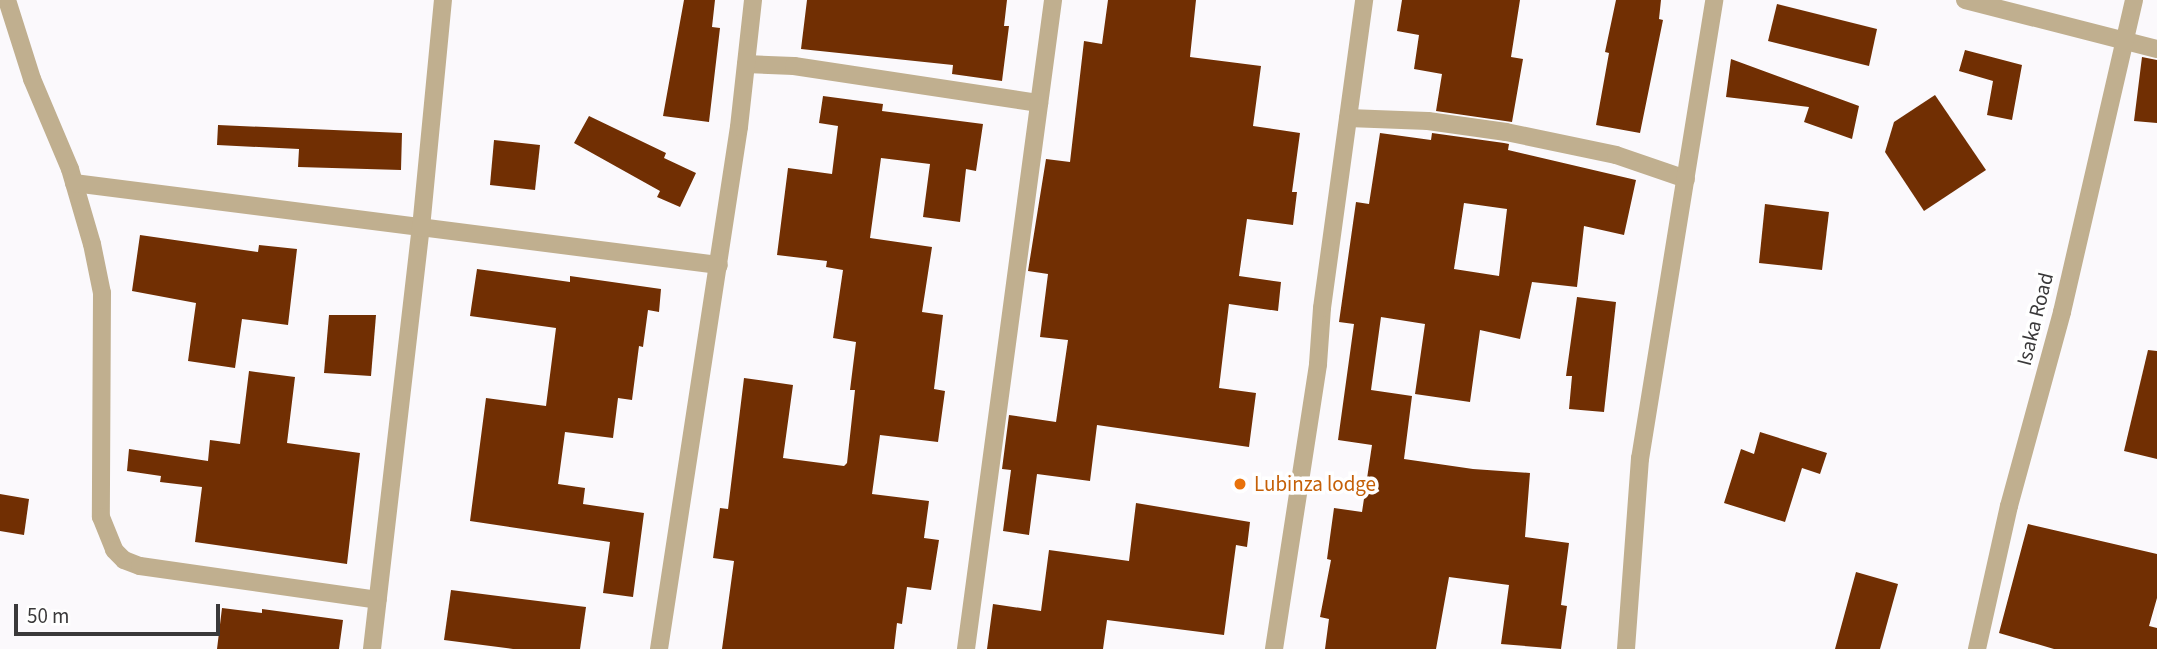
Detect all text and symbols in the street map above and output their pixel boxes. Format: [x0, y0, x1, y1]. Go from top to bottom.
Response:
street label: Isaka Road [2011, 270, 2059, 368]
place label: Lubinza lodge [1254, 471, 1376, 497]
marker: Lubinza lodge [1232, 476, 1248, 492]
scale bar [18, 590, 224, 634]
text: 50 m [27, 601, 69, 631]

